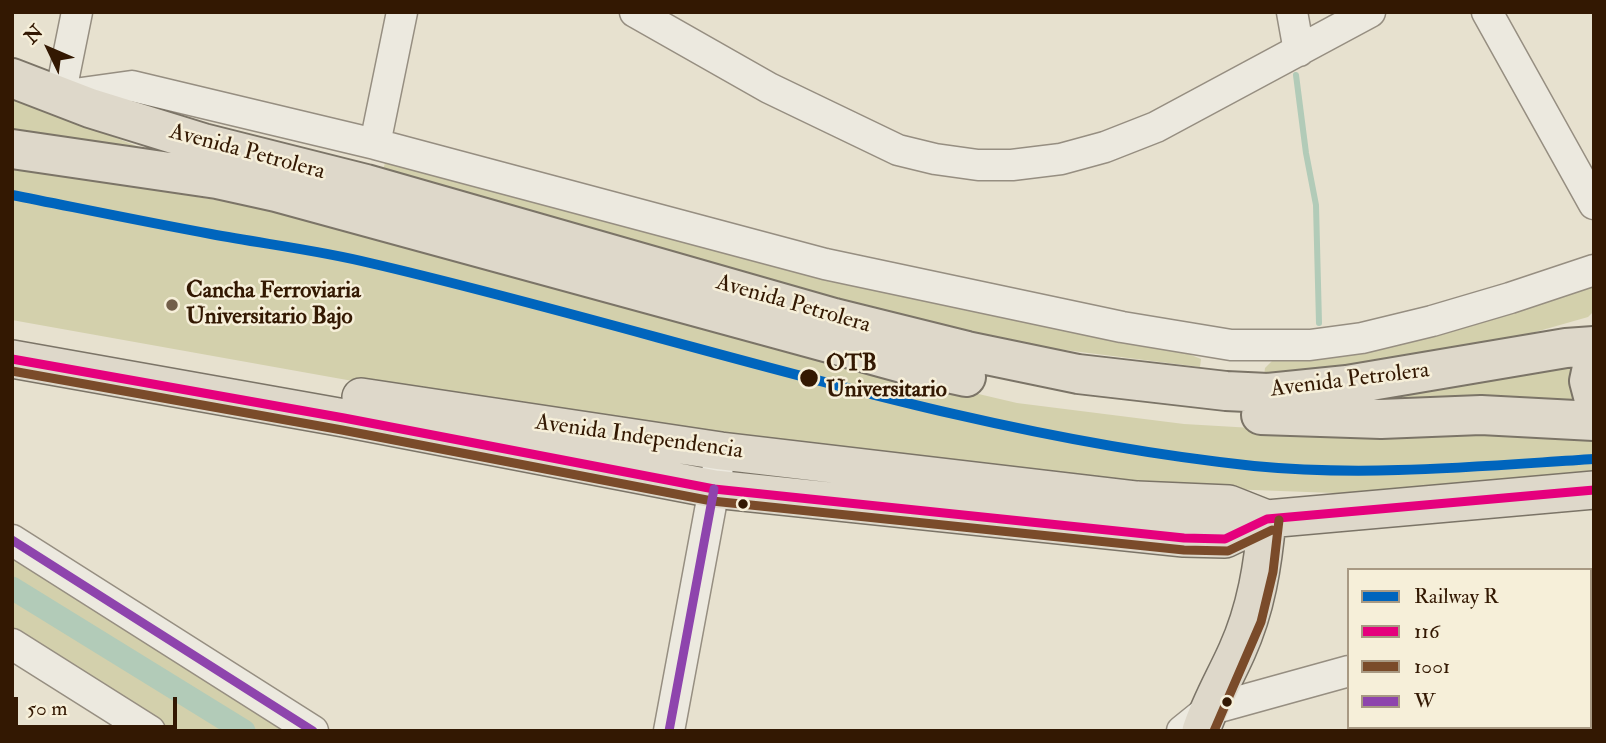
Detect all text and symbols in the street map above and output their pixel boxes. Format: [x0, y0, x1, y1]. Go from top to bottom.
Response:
north arrow [14, 14, 84, 84]
text: N [19, 20, 48, 49]
street label: Avenida Petrolera [166, 119, 328, 187]
street label: Avenida Petrolera [712, 270, 874, 340]
place label: Cancha Ferroviaria Universitario Bajo [186, 278, 361, 332]
marker: Cancha Ferroviaria Universitario Bajo [164, 297, 180, 313]
place label: OTB Universitario [826, 351, 947, 405]
street label: Avenida Petrolera [1269, 358, 1431, 404]
marker: OTB Universitario [798, 367, 820, 389]
street label: Avenida Independencia [533, 410, 745, 466]
unlabelled marker [736, 497, 750, 511]
legend [1347, 568, 1592, 729]
text: Railway R [1414, 583, 1498, 610]
text: 116 [1414, 618, 1439, 645]
text: 1001 [1414, 653, 1450, 680]
scale bar [18, 684, 180, 728]
text: W [1414, 688, 1435, 715]
text: 50 m [27, 695, 68, 722]
unlabelled marker [1220, 695, 1234, 709]

